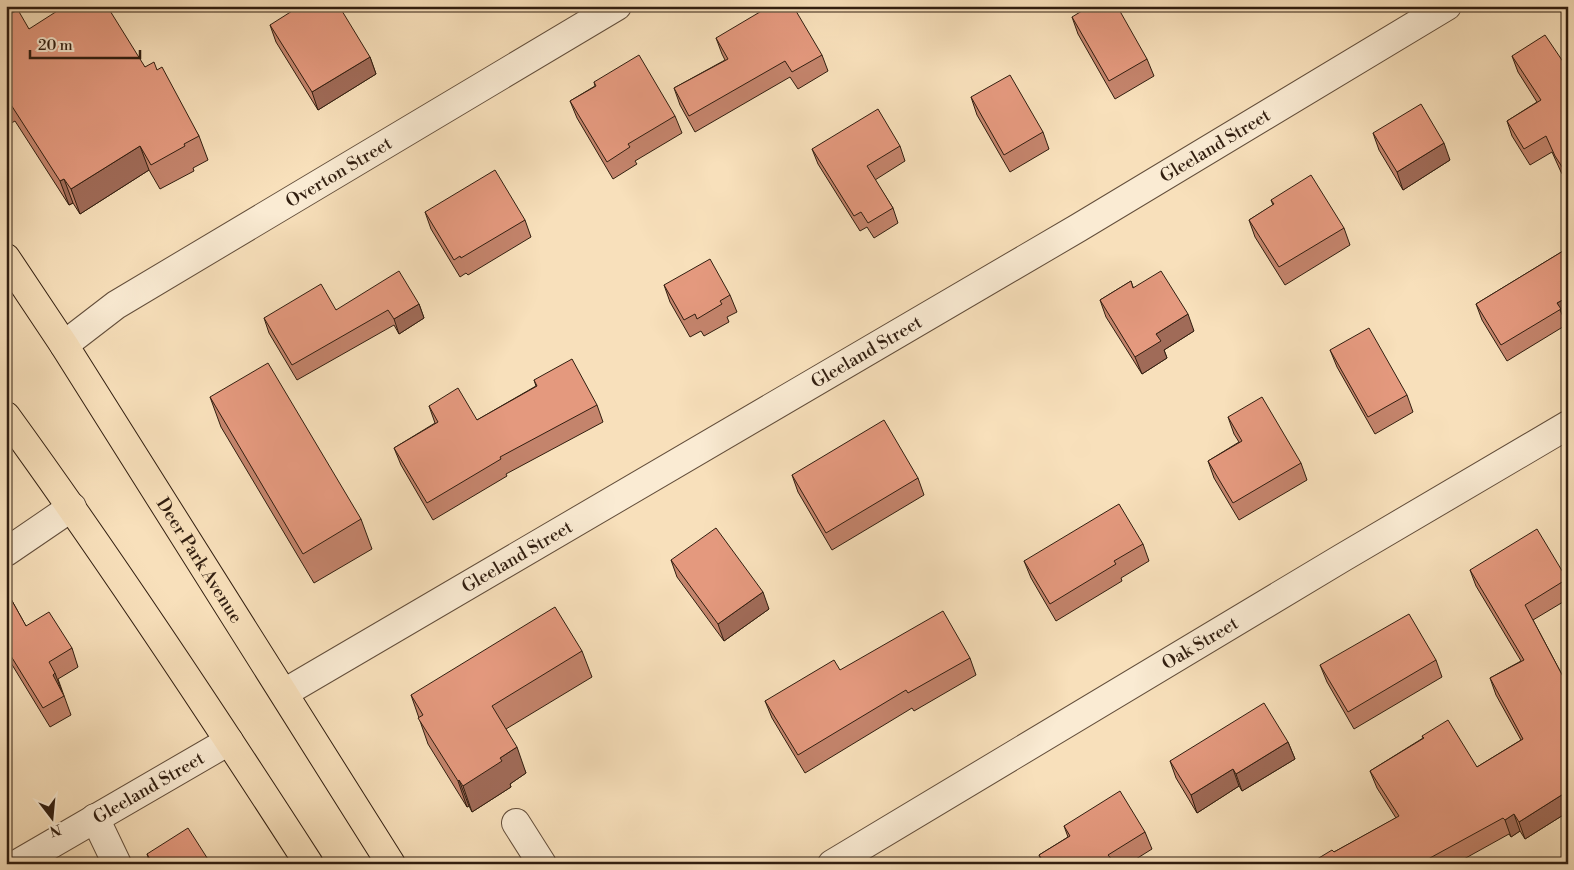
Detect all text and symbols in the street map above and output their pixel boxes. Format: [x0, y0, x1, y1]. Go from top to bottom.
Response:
scale bar [30, 28, 140, 60]
text: 20 m [38, 36, 73, 55]
street label: Gleeland Street [1156, 103, 1275, 188]
street label: Overton Street [281, 131, 397, 213]
street label: Gleeland Street [807, 310, 927, 393]
street label: Deer Park Avenue [151, 493, 248, 627]
street label: Gleeland Street [457, 515, 577, 598]
street label: Oak Street [1157, 611, 1243, 675]
street label: Gleeland Street [89, 746, 209, 829]
north arrow [28, 792, 78, 842]
text: N [48, 819, 63, 840]

